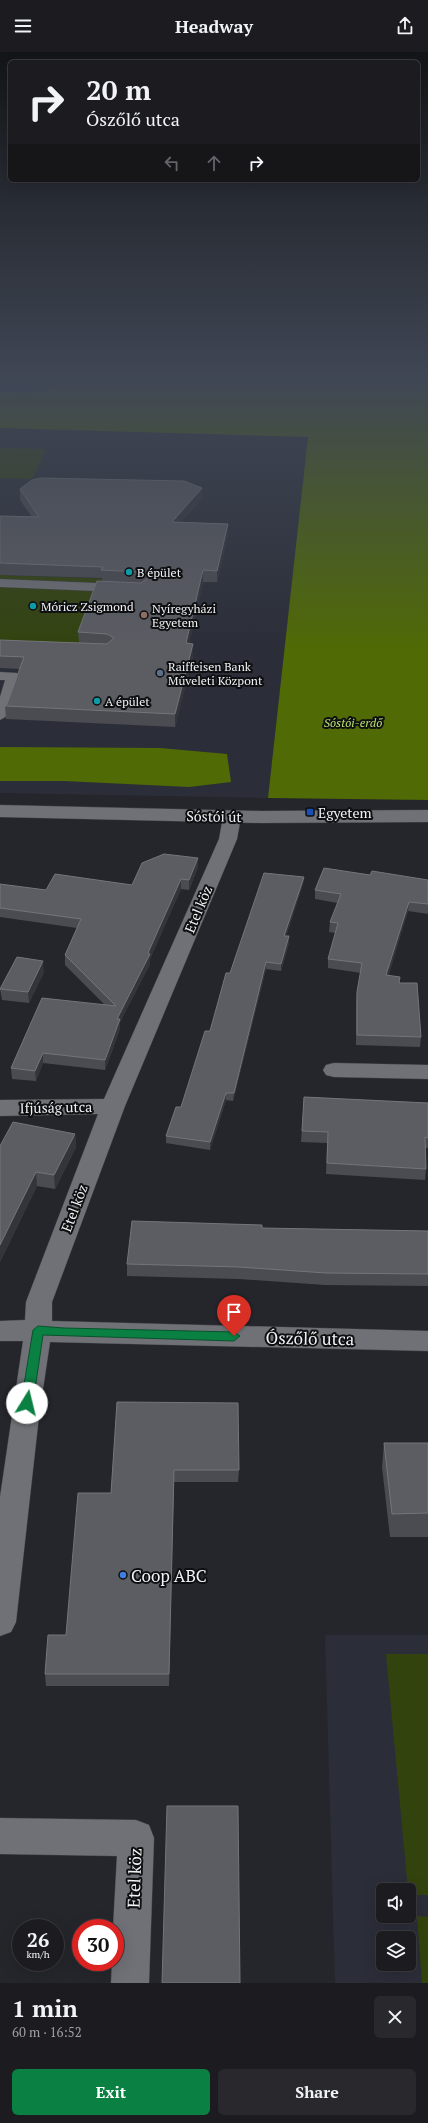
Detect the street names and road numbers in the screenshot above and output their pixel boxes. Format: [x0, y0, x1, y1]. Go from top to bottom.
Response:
street label: Sóstói út [186, 806, 243, 826]
street label: Etel köz [180, 882, 216, 935]
street label: Ifjúság utca [20, 1097, 92, 1117]
street label: Etel köz [56, 1181, 92, 1234]
street label: Ószőlő utca [265, 1326, 355, 1350]
street label: Etel köz [121, 1848, 147, 1908]

